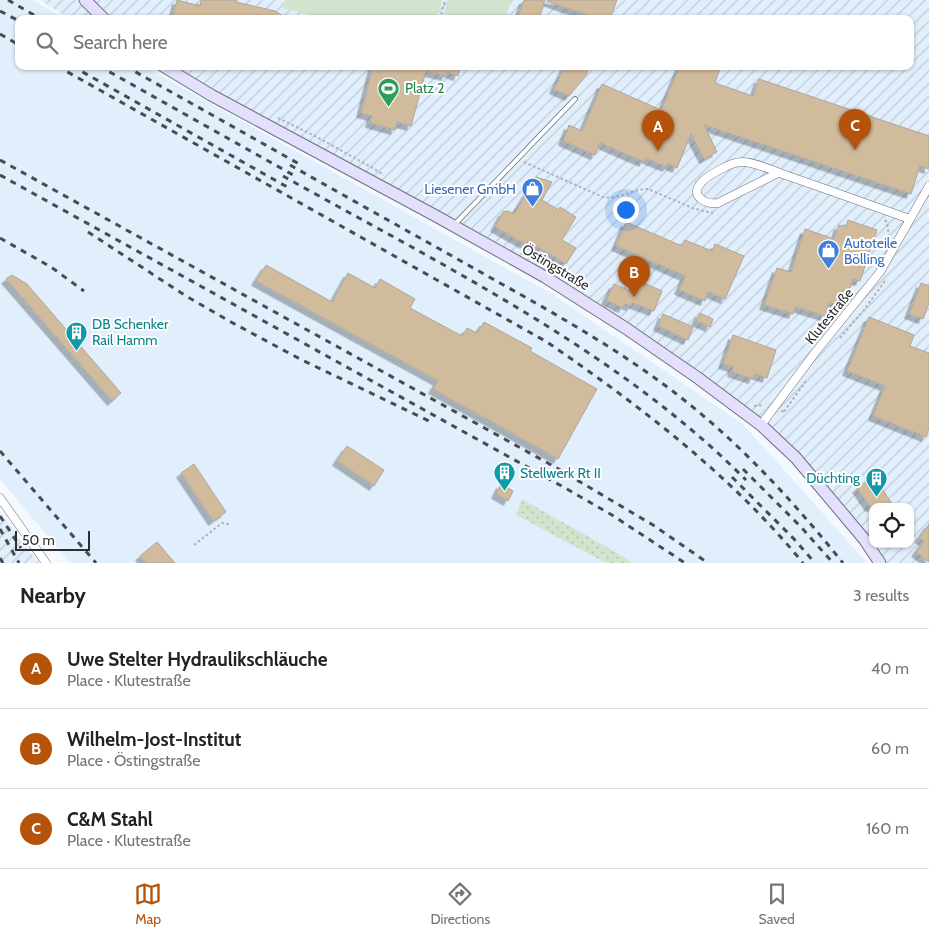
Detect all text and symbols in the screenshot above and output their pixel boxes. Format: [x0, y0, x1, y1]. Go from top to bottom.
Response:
search box [15, 15, 914, 70]
icon: search [33, 29, 61, 57]
text: Search here [73, 31, 167, 54]
sports icon: Platz 2 [377, 76, 401, 107]
place label: Platz 2 [405, 79, 445, 97]
pin: C [839, 109, 871, 150]
pin: A [642, 110, 674, 151]
shop icon: Liesener GmbH [520, 177, 544, 208]
place label: Liesener GmbH [424, 180, 516, 198]
your location [613, 197, 639, 223]
place label: Autoteile Bölling [844, 234, 897, 268]
shop icon: Autoteile Bölling [816, 239, 840, 270]
street label: Östingstraße [519, 240, 593, 294]
pin: B [618, 256, 650, 297]
street label: Klutestraße [801, 284, 857, 348]
place label: DB Schenker Rail Hamm [92, 315, 169, 349]
building icon: DB Schenker Rail Hamm [64, 320, 88, 351]
building icon: Stellwerk Rt II [492, 461, 516, 492]
place label: Stellwerk Rt II [520, 464, 601, 482]
building icon: Düchting [864, 466, 888, 497]
place label: Düchting [806, 469, 861, 487]
map controls [869, 503, 914, 548]
button: locate [869, 503, 914, 548]
scale bar [15, 528, 90, 551]
text: 50 m [22, 531, 55, 549]
text: Nearby [20, 583, 86, 608]
text: 3 results [853, 586, 909, 605]
text: Uwe Stelter Hydraulikschläuche [67, 648, 327, 671]
text: A [31, 659, 41, 678]
text: 40 m [871, 659, 909, 678]
text: Place · Klutestraße [67, 671, 191, 690]
text: Wilhelm-Jost-Institut [67, 728, 241, 751]
text: B [31, 739, 41, 758]
text: 60 m [871, 739, 909, 758]
text: Place · Östingstraße [67, 751, 200, 770]
text: C&M Stahl [67, 808, 153, 831]
text: C [31, 819, 41, 838]
text: 160 m [866, 819, 909, 838]
text: Place · Klutestraße [67, 831, 191, 850]
tab: Map [134, 880, 162, 928]
tab: Directions [430, 880, 490, 928]
tab: Saved [758, 880, 795, 928]

